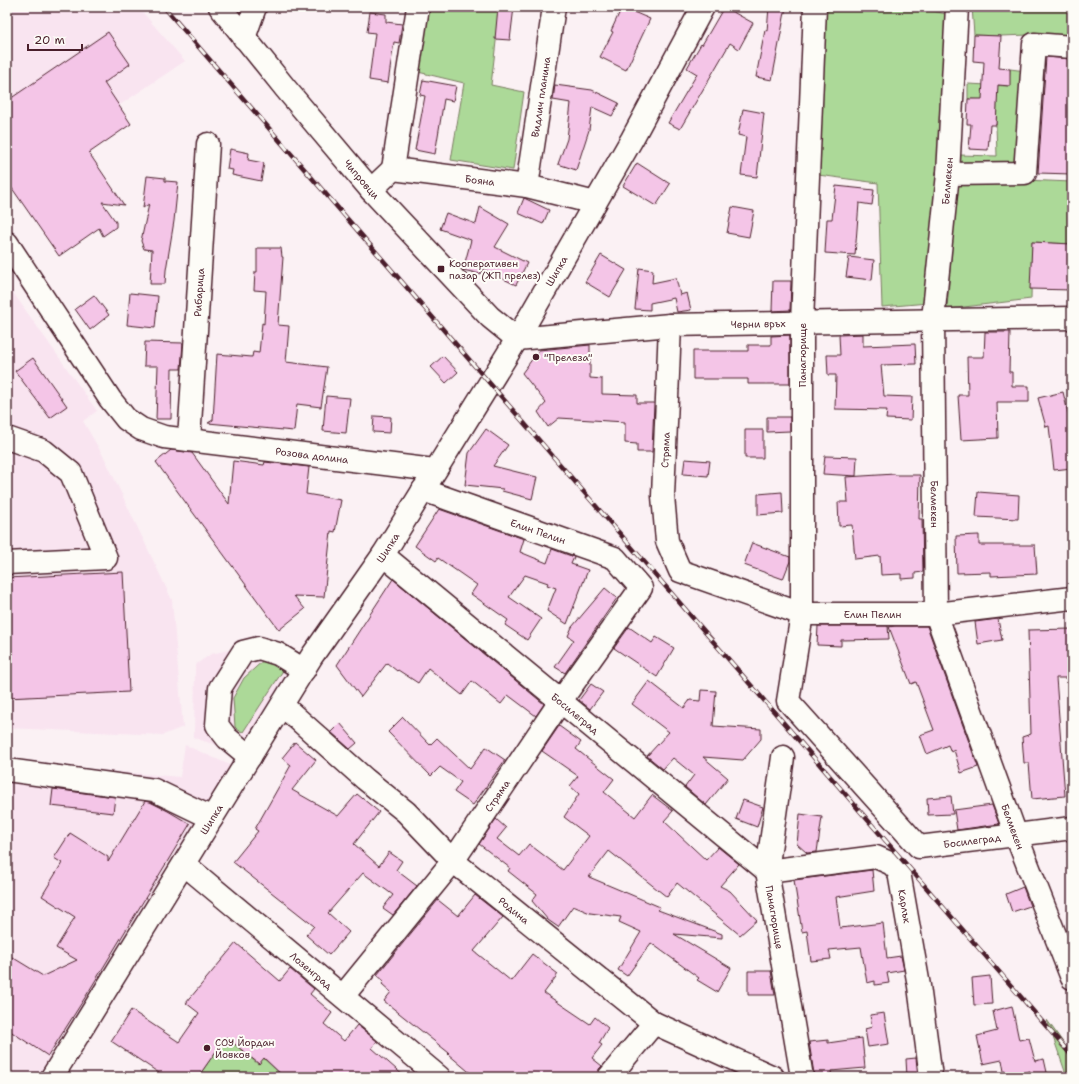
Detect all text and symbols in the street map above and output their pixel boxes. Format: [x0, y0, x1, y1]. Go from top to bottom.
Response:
scale bar [28, 26, 82, 52]
text: 20 m [34, 32, 65, 48]
street label: Видлич планина [528, 55, 554, 138]
street label: Чипровци [341, 157, 382, 202]
street label: Белмекен [939, 157, 956, 205]
street label: Бояна [464, 172, 496, 189]
street label: Шипка [543, 253, 571, 289]
place label: Кооперативен пазар (ЖП прелез) [449, 257, 541, 282]
marker: Кооперативен пазар (ЖП прелез) [436, 264, 446, 274]
street label: Рибарица [191, 267, 207, 317]
street label: Черни връх [731, 317, 786, 331]
street label: Панагюрище [796, 323, 809, 387]
place label: "Прелеза" [544, 351, 592, 364]
marker: "Прелеза" [531, 352, 541, 362]
street label: Стряма [658, 431, 673, 468]
street label: Розова долина [275, 445, 350, 467]
street label: Белмекен [928, 480, 941, 528]
street label: Елин Пелин [508, 516, 567, 547]
street label: Шипка [374, 530, 403, 565]
street label: Елин Пелин [844, 608, 902, 621]
street label: Босилеград [548, 690, 602, 737]
street label: Стряма [482, 777, 513, 814]
street label: Шипка [197, 801, 226, 837]
street label: Белмекен [998, 802, 1027, 851]
street label: Босилеград [943, 831, 1002, 851]
street label: Панагюрище [763, 884, 786, 950]
street label: Карлък [895, 888, 914, 925]
street label: Родина [496, 894, 532, 927]
street label: Лозенград [287, 949, 336, 993]
place label: СОУ Йордан Йовков [215, 1036, 275, 1061]
marker: СОУ Йордан Йовков [202, 1043, 212, 1053]

